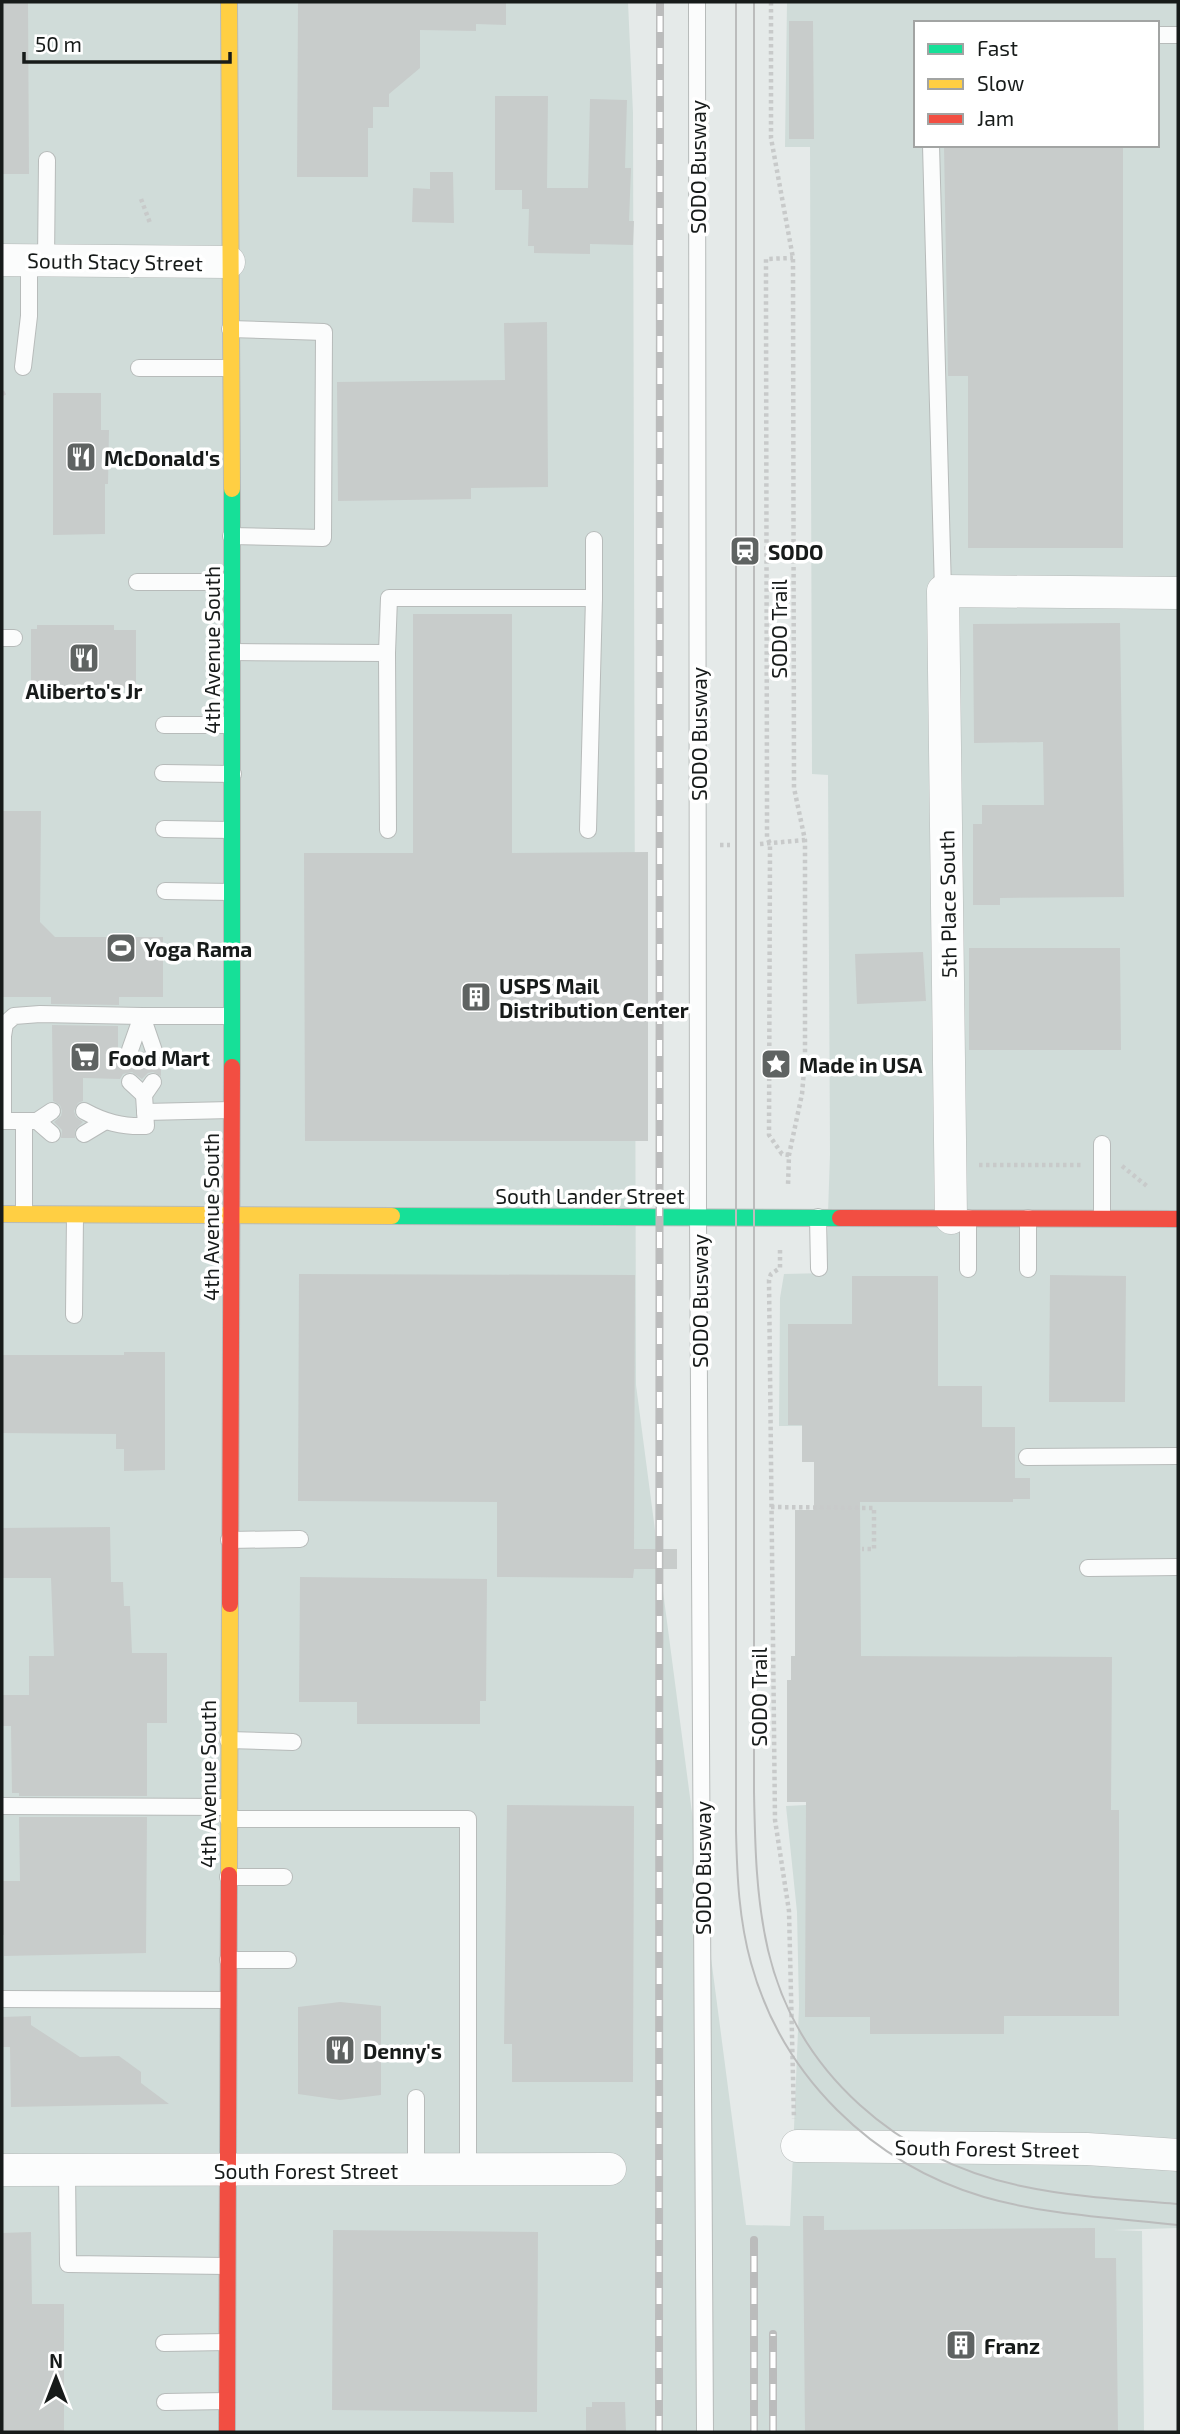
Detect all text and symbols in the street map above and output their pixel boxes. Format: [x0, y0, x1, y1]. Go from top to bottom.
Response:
scale bar [24, 21, 231, 65]
legend [914, 21, 1159, 147]
text: 50 m [35, 31, 82, 56]
text: Fast [977, 35, 1018, 60]
text: Slow [977, 70, 1024, 95]
street label: SODO Busway [685, 100, 710, 234]
text: Jam [977, 105, 1014, 130]
street label: South Stacy Street [27, 247, 203, 275]
restaurant icon: McDonald's [64, 440, 98, 474]
place label: McDonald's [104, 445, 220, 470]
station icon: SODO [728, 534, 762, 568]
place label: SODO [768, 539, 824, 564]
street label: 4th Avenue South [199, 566, 224, 734]
street label: SODO Trail [766, 578, 791, 679]
restaurant icon: Aliberto's Jr [67, 641, 101, 675]
street label: SODO Busway [686, 667, 711, 801]
place label: Aliberto's Jr [26, 678, 142, 703]
street label: 5th Place South [933, 830, 961, 978]
sports icon: Yoga Rama [104, 931, 138, 965]
place label: Yoga Rama [144, 936, 252, 961]
place label: USPS Mail Distribution Center [499, 973, 689, 1022]
building icon: USPS Mail Distribution Center [459, 980, 493, 1014]
supermarket icon: Food Mart [68, 1040, 102, 1074]
place label: Food Mart [108, 1045, 210, 1070]
place icon: Made in USA [759, 1047, 793, 1081]
place label: Made in USA [799, 1052, 923, 1077]
street label: 4th Avenue South [198, 1133, 223, 1301]
street label: South Lander Street [495, 1183, 685, 1208]
street label: SODO Busway [687, 1234, 712, 1368]
street label: SODO Trail [746, 1646, 771, 1747]
street label: 4th Avenue South [195, 1700, 220, 1868]
street label: SODO Busway [690, 1801, 715, 1935]
restaurant icon: Denny's [323, 2033, 357, 2067]
place label: Denny's [363, 2038, 442, 2064]
street label: South Forest Street [894, 2134, 1080, 2162]
street label: South Forest Street [214, 2158, 398, 2183]
building icon: Franz [944, 2328, 978, 2362]
place label: Franz [984, 2333, 1040, 2358]
north arrow [21, 2343, 91, 2413]
text: N [49, 2349, 63, 2372]

